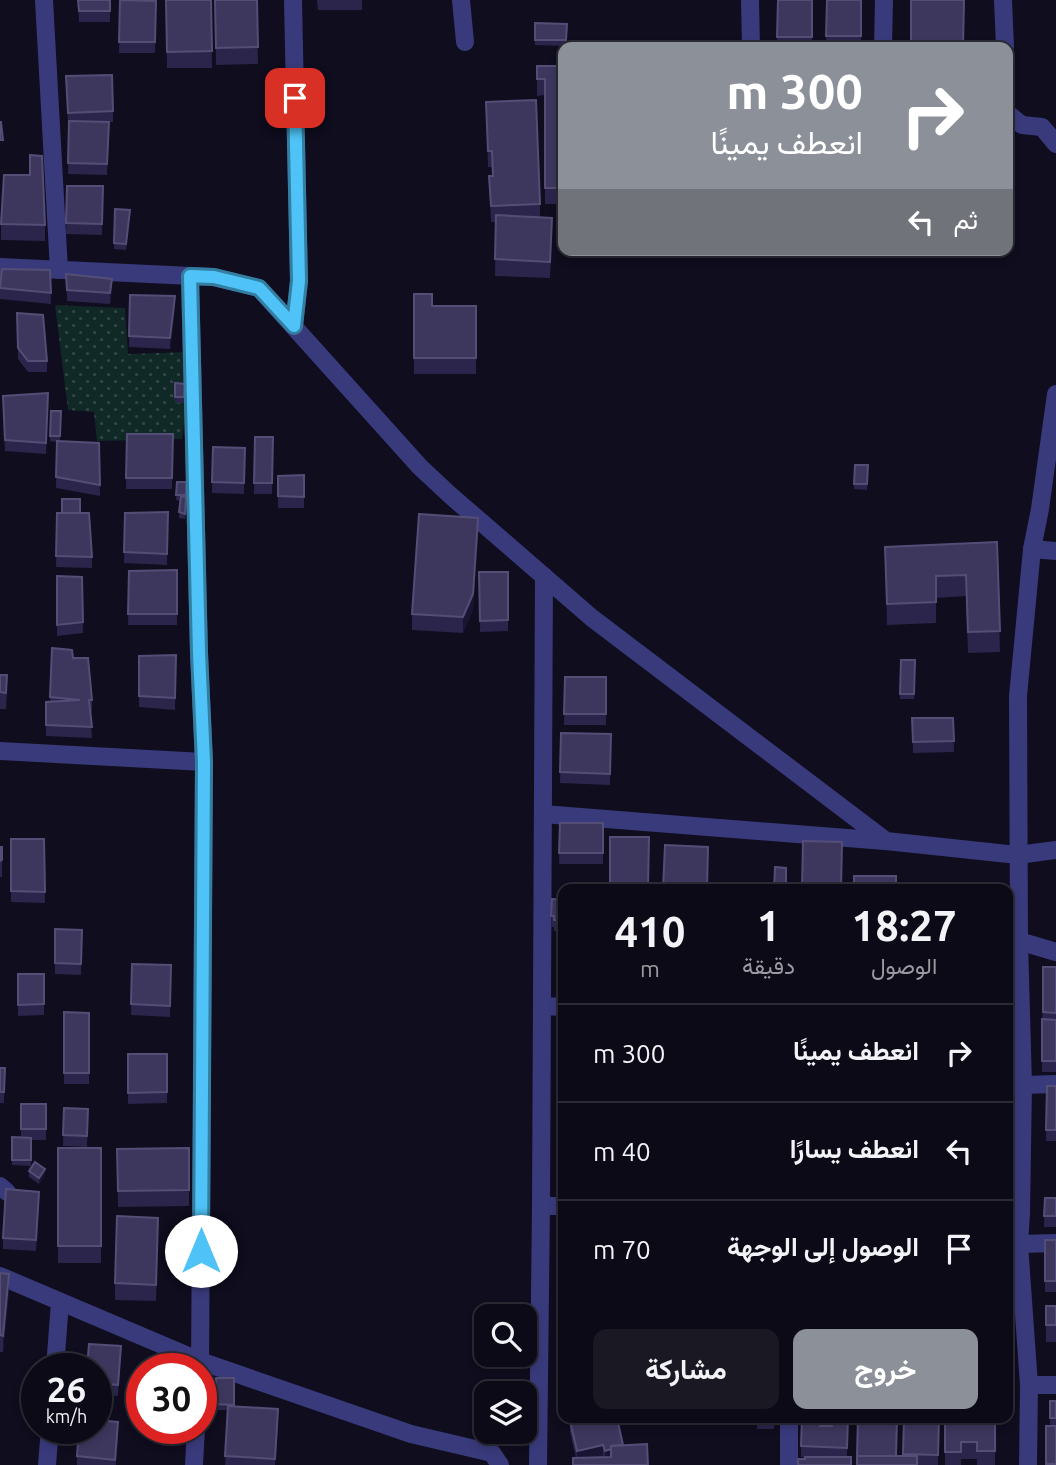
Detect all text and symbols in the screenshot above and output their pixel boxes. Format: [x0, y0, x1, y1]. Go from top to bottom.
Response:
text: 300 m [726, 63, 863, 118]
pin [265, 68, 325, 128]
icon: right [887, 70, 978, 161]
icon: arrive [276, 79, 314, 117]
text: انعطف يمينًا [710, 124, 863, 160]
icon: left [902, 203, 940, 241]
text: ثم [954, 205, 978, 234]
text: 1 [757, 902, 780, 949]
text: 18:27 [852, 902, 957, 949]
text: 410 [614, 908, 686, 955]
text: دقيقة [742, 953, 795, 978]
text: الوصول [871, 953, 937, 978]
text: m [640, 956, 660, 981]
icon: right [940, 1034, 978, 1072]
text: انعطف يمينًا [793, 1036, 919, 1065]
text: 300 m [593, 1039, 665, 1068]
icon: left [940, 1132, 978, 1170]
text: انعطف يسارًا [790, 1134, 919, 1163]
text: 40 m [593, 1137, 651, 1166]
position arrow [164, 1214, 238, 1288]
icon: arrive [940, 1230, 978, 1268]
text: الوصول إلى الوجهة [727, 1232, 919, 1261]
text: 70 m [593, 1235, 651, 1264]
map controls [474, 1304, 537, 1444]
button: search [474, 1304, 537, 1367]
button: مشاركة [593, 1329, 779, 1409]
button: خروج [793, 1329, 978, 1409]
speed limit sign: 30 [126, 1353, 217, 1444]
text: 26 [47, 1369, 86, 1409]
button: layers [474, 1381, 537, 1444]
text: km/h [46, 1406, 87, 1426]

